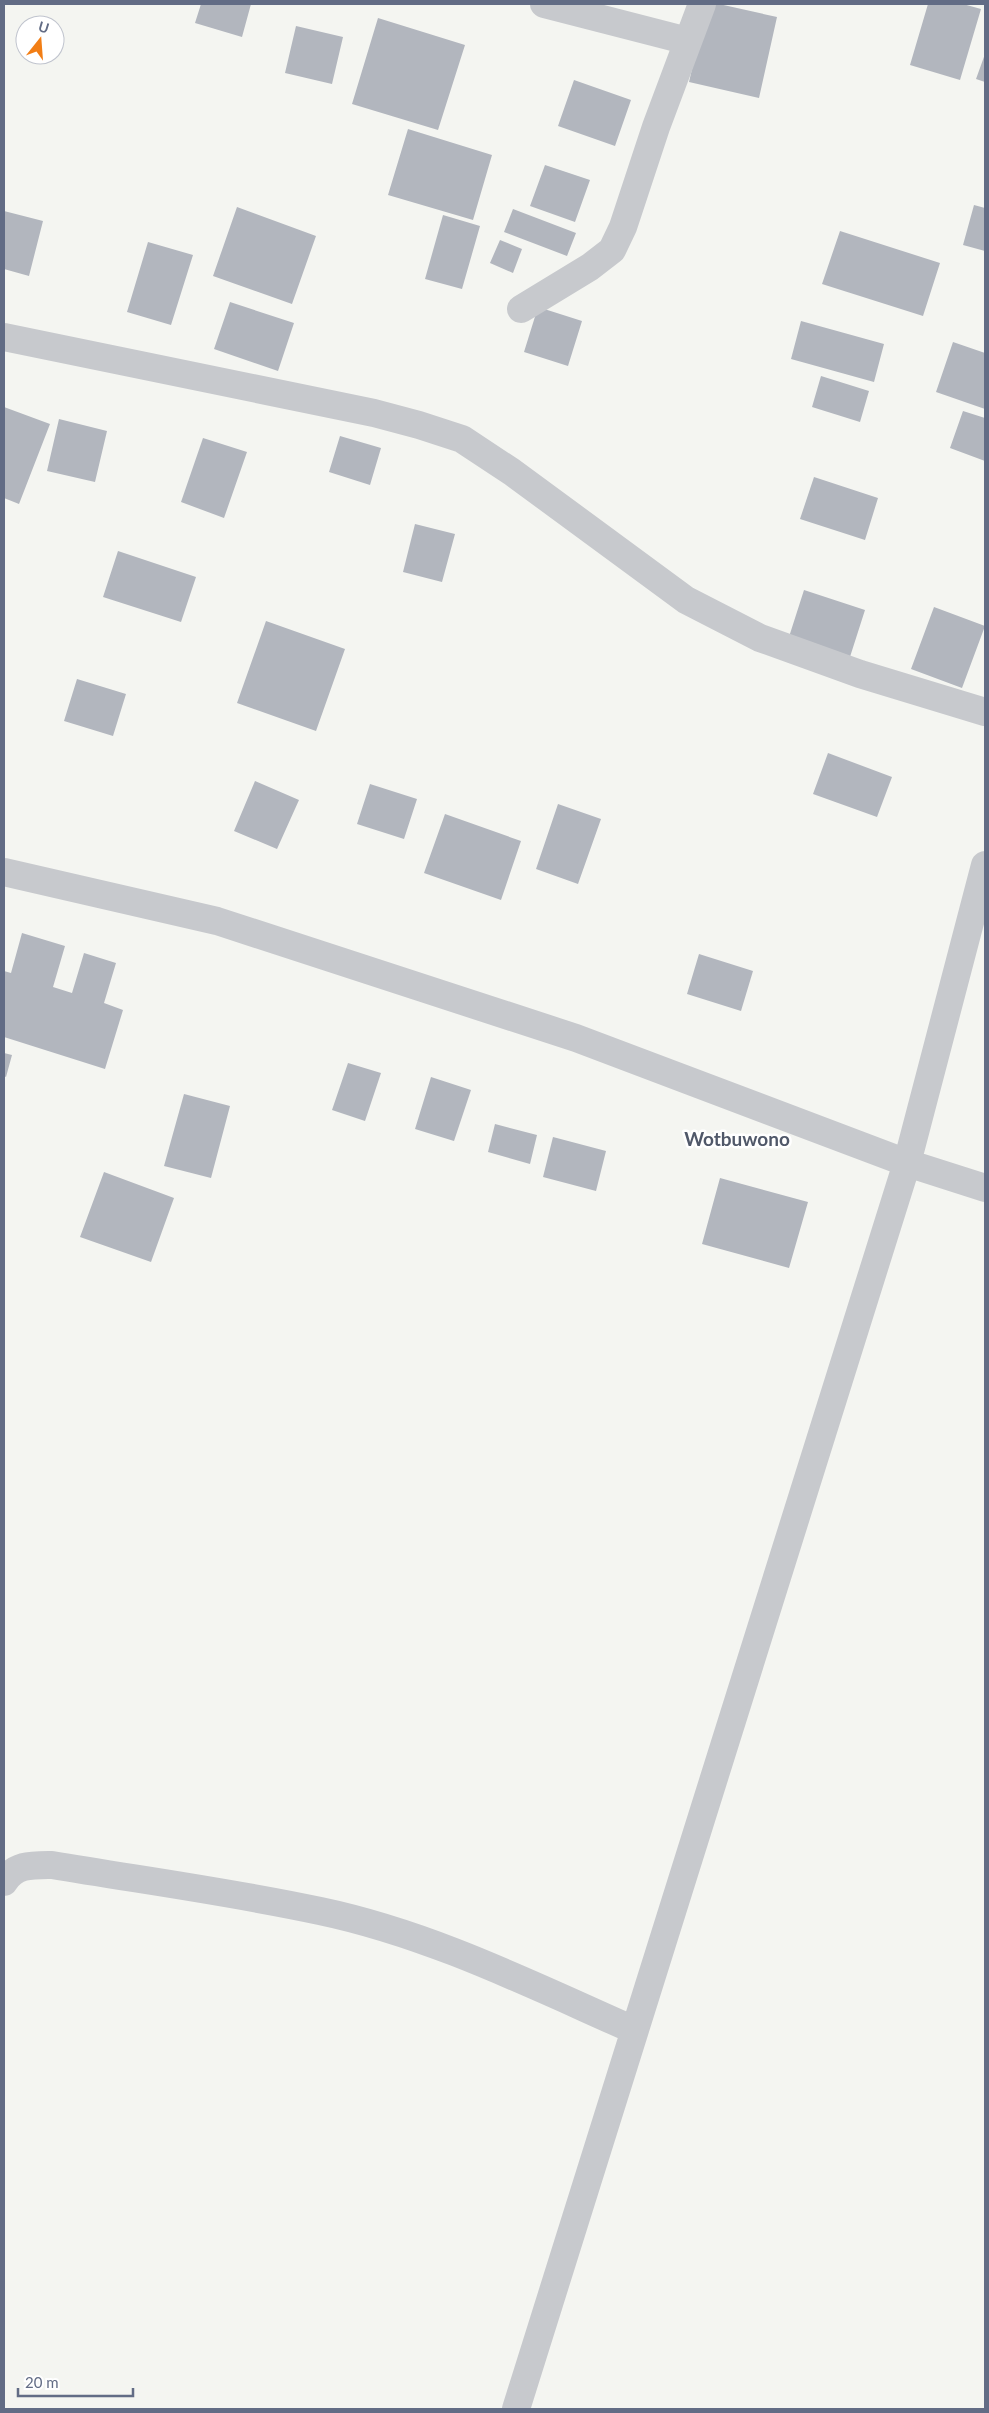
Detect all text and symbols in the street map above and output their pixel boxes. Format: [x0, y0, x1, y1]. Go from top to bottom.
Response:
north arrow [15, 15, 65, 65]
text: U [36, 17, 51, 37]
district label: Wotbuwono [684, 1127, 790, 1150]
scale bar [18, 2366, 132, 2398]
text: 20 m [25, 2373, 59, 2391]

